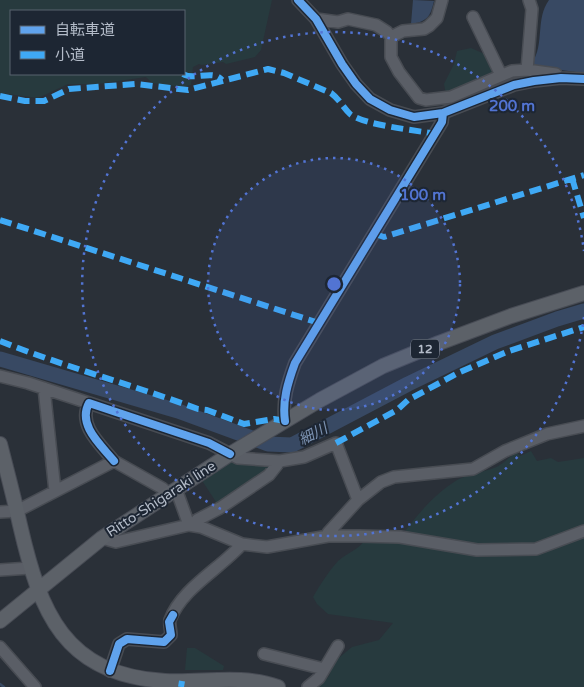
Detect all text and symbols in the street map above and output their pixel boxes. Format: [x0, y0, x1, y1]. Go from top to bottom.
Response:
legend [10, 10, 185, 75]
text: 自転車道 [55, 21, 115, 39]
text: 小道 [55, 46, 85, 64]
text: 200 m [489, 97, 535, 115]
text: 100 m [400, 186, 446, 204]
centre of rings [325, 275, 343, 293]
road number: 12 [411, 339, 439, 358]
water label: 細川 [296, 418, 332, 449]
street label: Ritto-Shigaraki line [103, 457, 219, 541]

